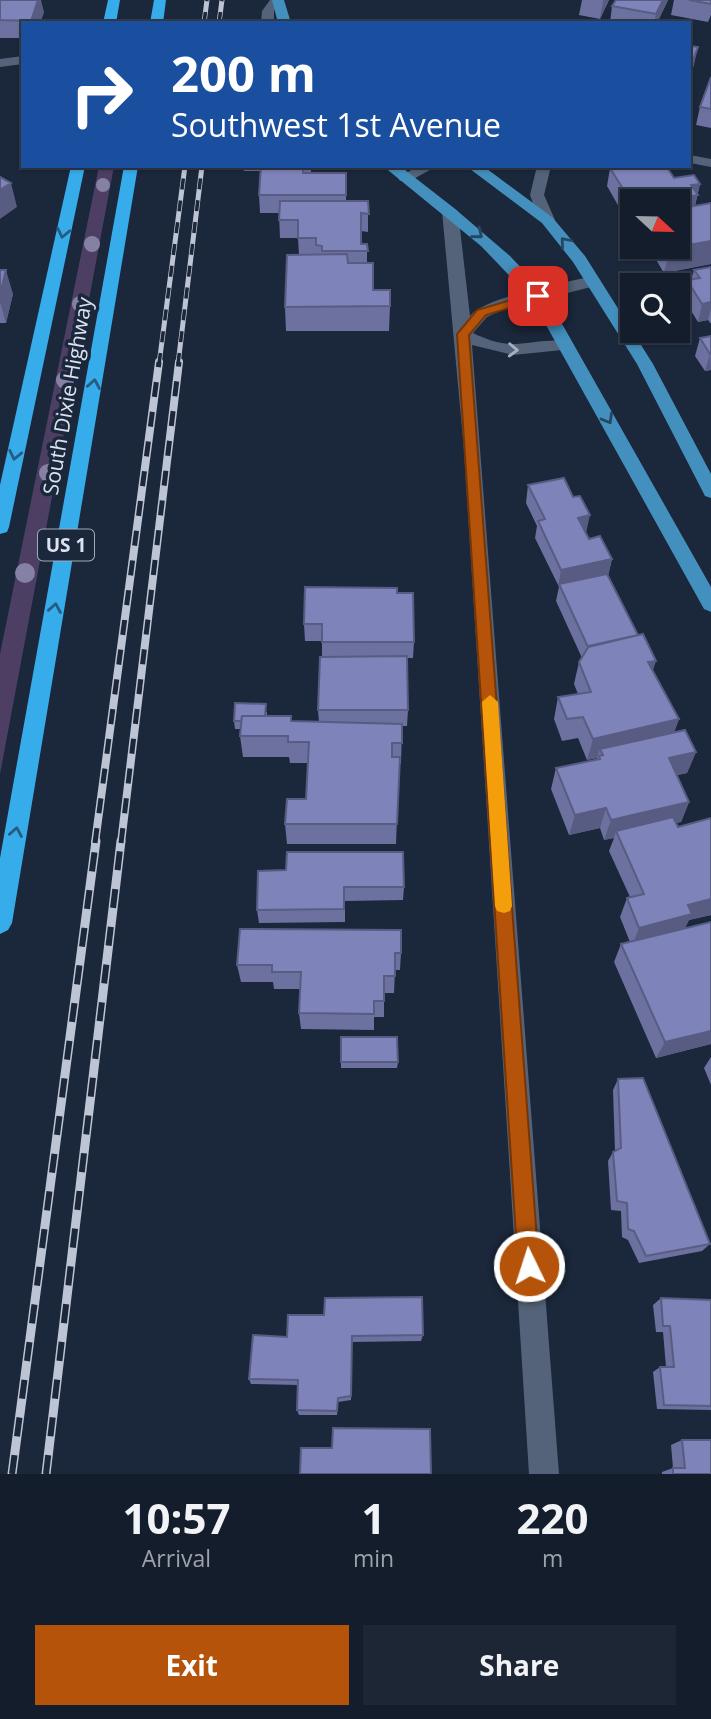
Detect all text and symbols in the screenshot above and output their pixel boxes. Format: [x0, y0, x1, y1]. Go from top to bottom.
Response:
text: 200 m [171, 40, 316, 106]
icon: right [56, 49, 147, 140]
text: Southwest 1st Avenue [171, 103, 501, 146]
north arrow [620, 189, 690, 259]
map controls [620, 189, 690, 343]
one-way arrow [471, 226, 483, 239]
one-way arrow [57, 227, 72, 239]
one-way arrow [561, 237, 573, 250]
pin [508, 266, 568, 326]
button: search [620, 273, 690, 343]
icon: arrive [519, 277, 557, 315]
street label: South Dixie Highway [36, 294, 98, 497]
one-way arrow [508, 343, 519, 358]
one-way arrow [85, 378, 100, 390]
one-way arrow [600, 411, 613, 424]
one-way arrow [9, 449, 24, 461]
road number: US 1 [38, 530, 94, 560]
one-way arrow [47, 602, 62, 614]
one-way arrow [8, 826, 23, 838]
position arrow [492, 1229, 566, 1303]
text: 10:57 [122, 1489, 230, 1546]
text: 1 [361, 1489, 386, 1546]
text: 220 [517, 1489, 589, 1546]
text: Arrival [142, 1542, 211, 1574]
text: min [353, 1542, 394, 1574]
text: m [542, 1542, 563, 1574]
button: Exit [35, 1625, 349, 1705]
button: Share [363, 1625, 676, 1705]

